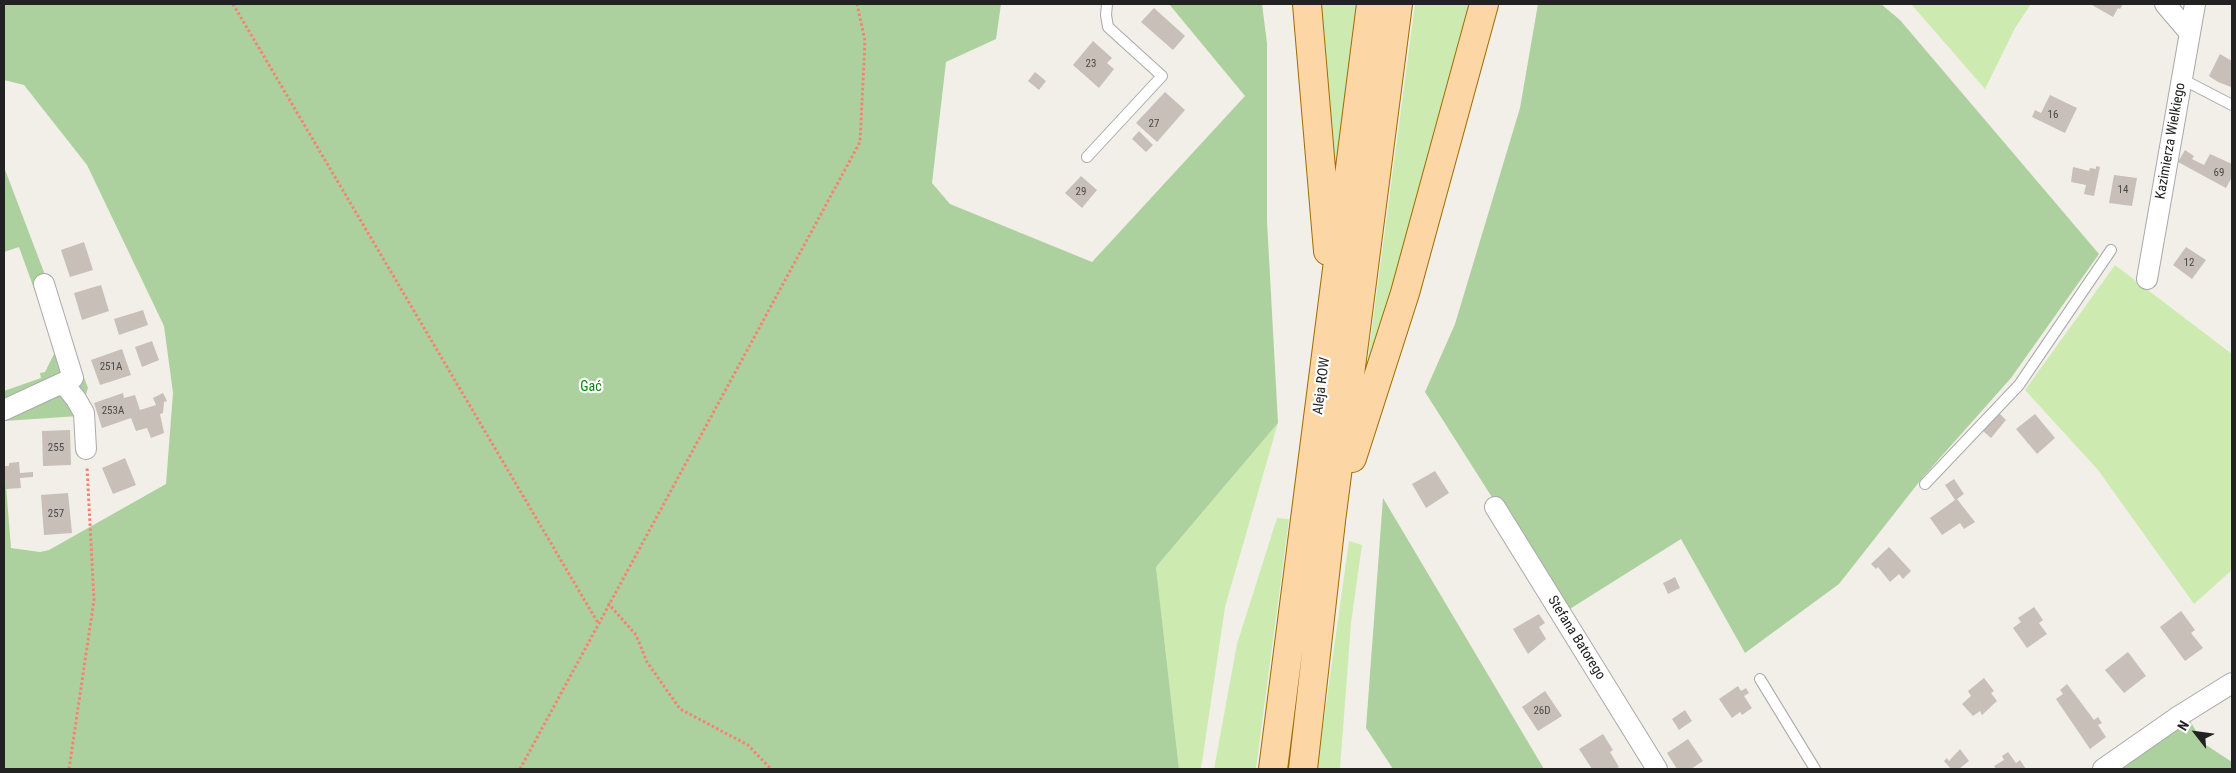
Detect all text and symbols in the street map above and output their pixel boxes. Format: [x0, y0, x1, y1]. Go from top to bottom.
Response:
house number: 23 [1086, 57, 1096, 71]
street label: Kazimierza Wielkiego [2152, 81, 2190, 201]
house number: 16 [2048, 108, 2058, 122]
house number: 27 [1149, 117, 1159, 131]
house number: 69 [2214, 166, 2224, 180]
house number: 14 [2118, 183, 2128, 197]
house number: 29 [1076, 185, 1086, 199]
house number: 12 [2184, 256, 2194, 270]
street label: Aleja ROW [1310, 356, 1334, 416]
house number: 251A [100, 360, 122, 374]
park label: Gać [580, 379, 602, 395]
house number: 253A [102, 404, 124, 418]
house number: 255 [48, 441, 64, 455]
house number: 257 [48, 507, 64, 521]
street label: Stefana Batorego [1543, 593, 1609, 683]
house number: 26D [1533, 704, 1551, 718]
north arrow [2171, 708, 2221, 758]
text: N [2174, 718, 2192, 733]

